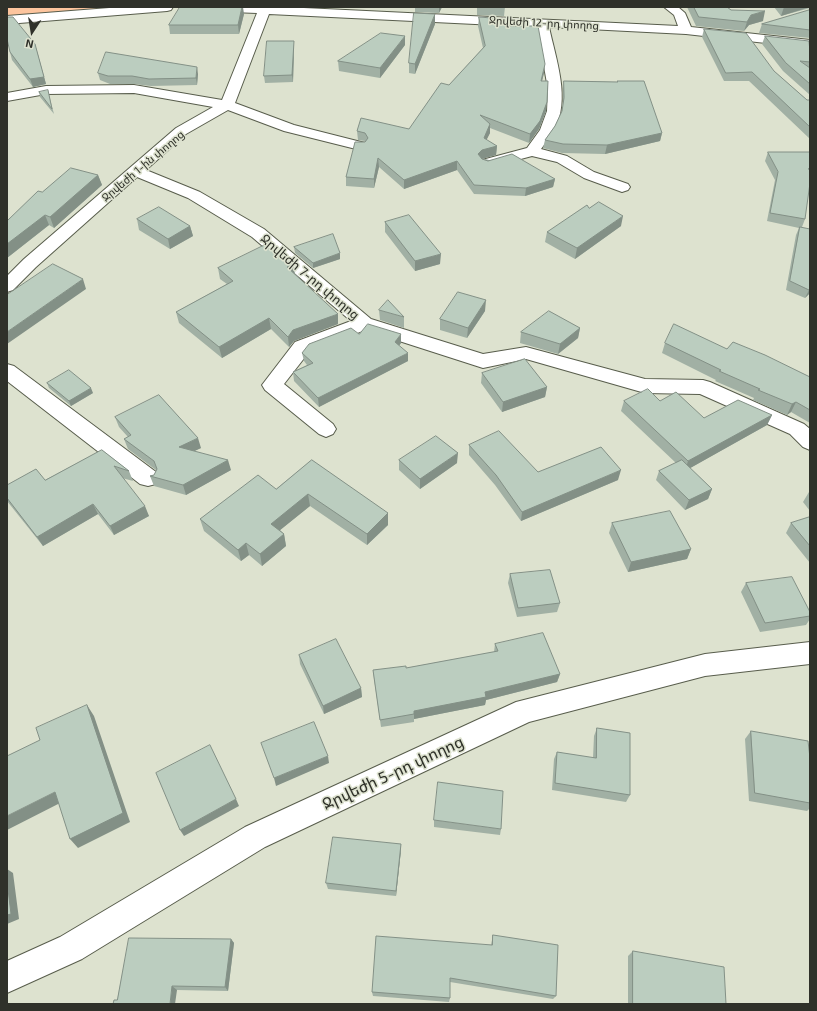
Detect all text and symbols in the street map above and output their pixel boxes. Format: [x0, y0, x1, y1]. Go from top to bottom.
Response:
north arrow [12, 12, 52, 52]
street label: Ջրվեժի 12-րդ փողոց [489, 14, 599, 32]
text: N [24, 37, 35, 51]
street label: Ջրվեժի 1-ին փողոց [99, 128, 187, 204]
street label: Ջրվեժի 7-րդ փողոց [257, 231, 363, 323]
street label: Ջրվեժի 5-րդ փողոց [319, 732, 467, 814]

